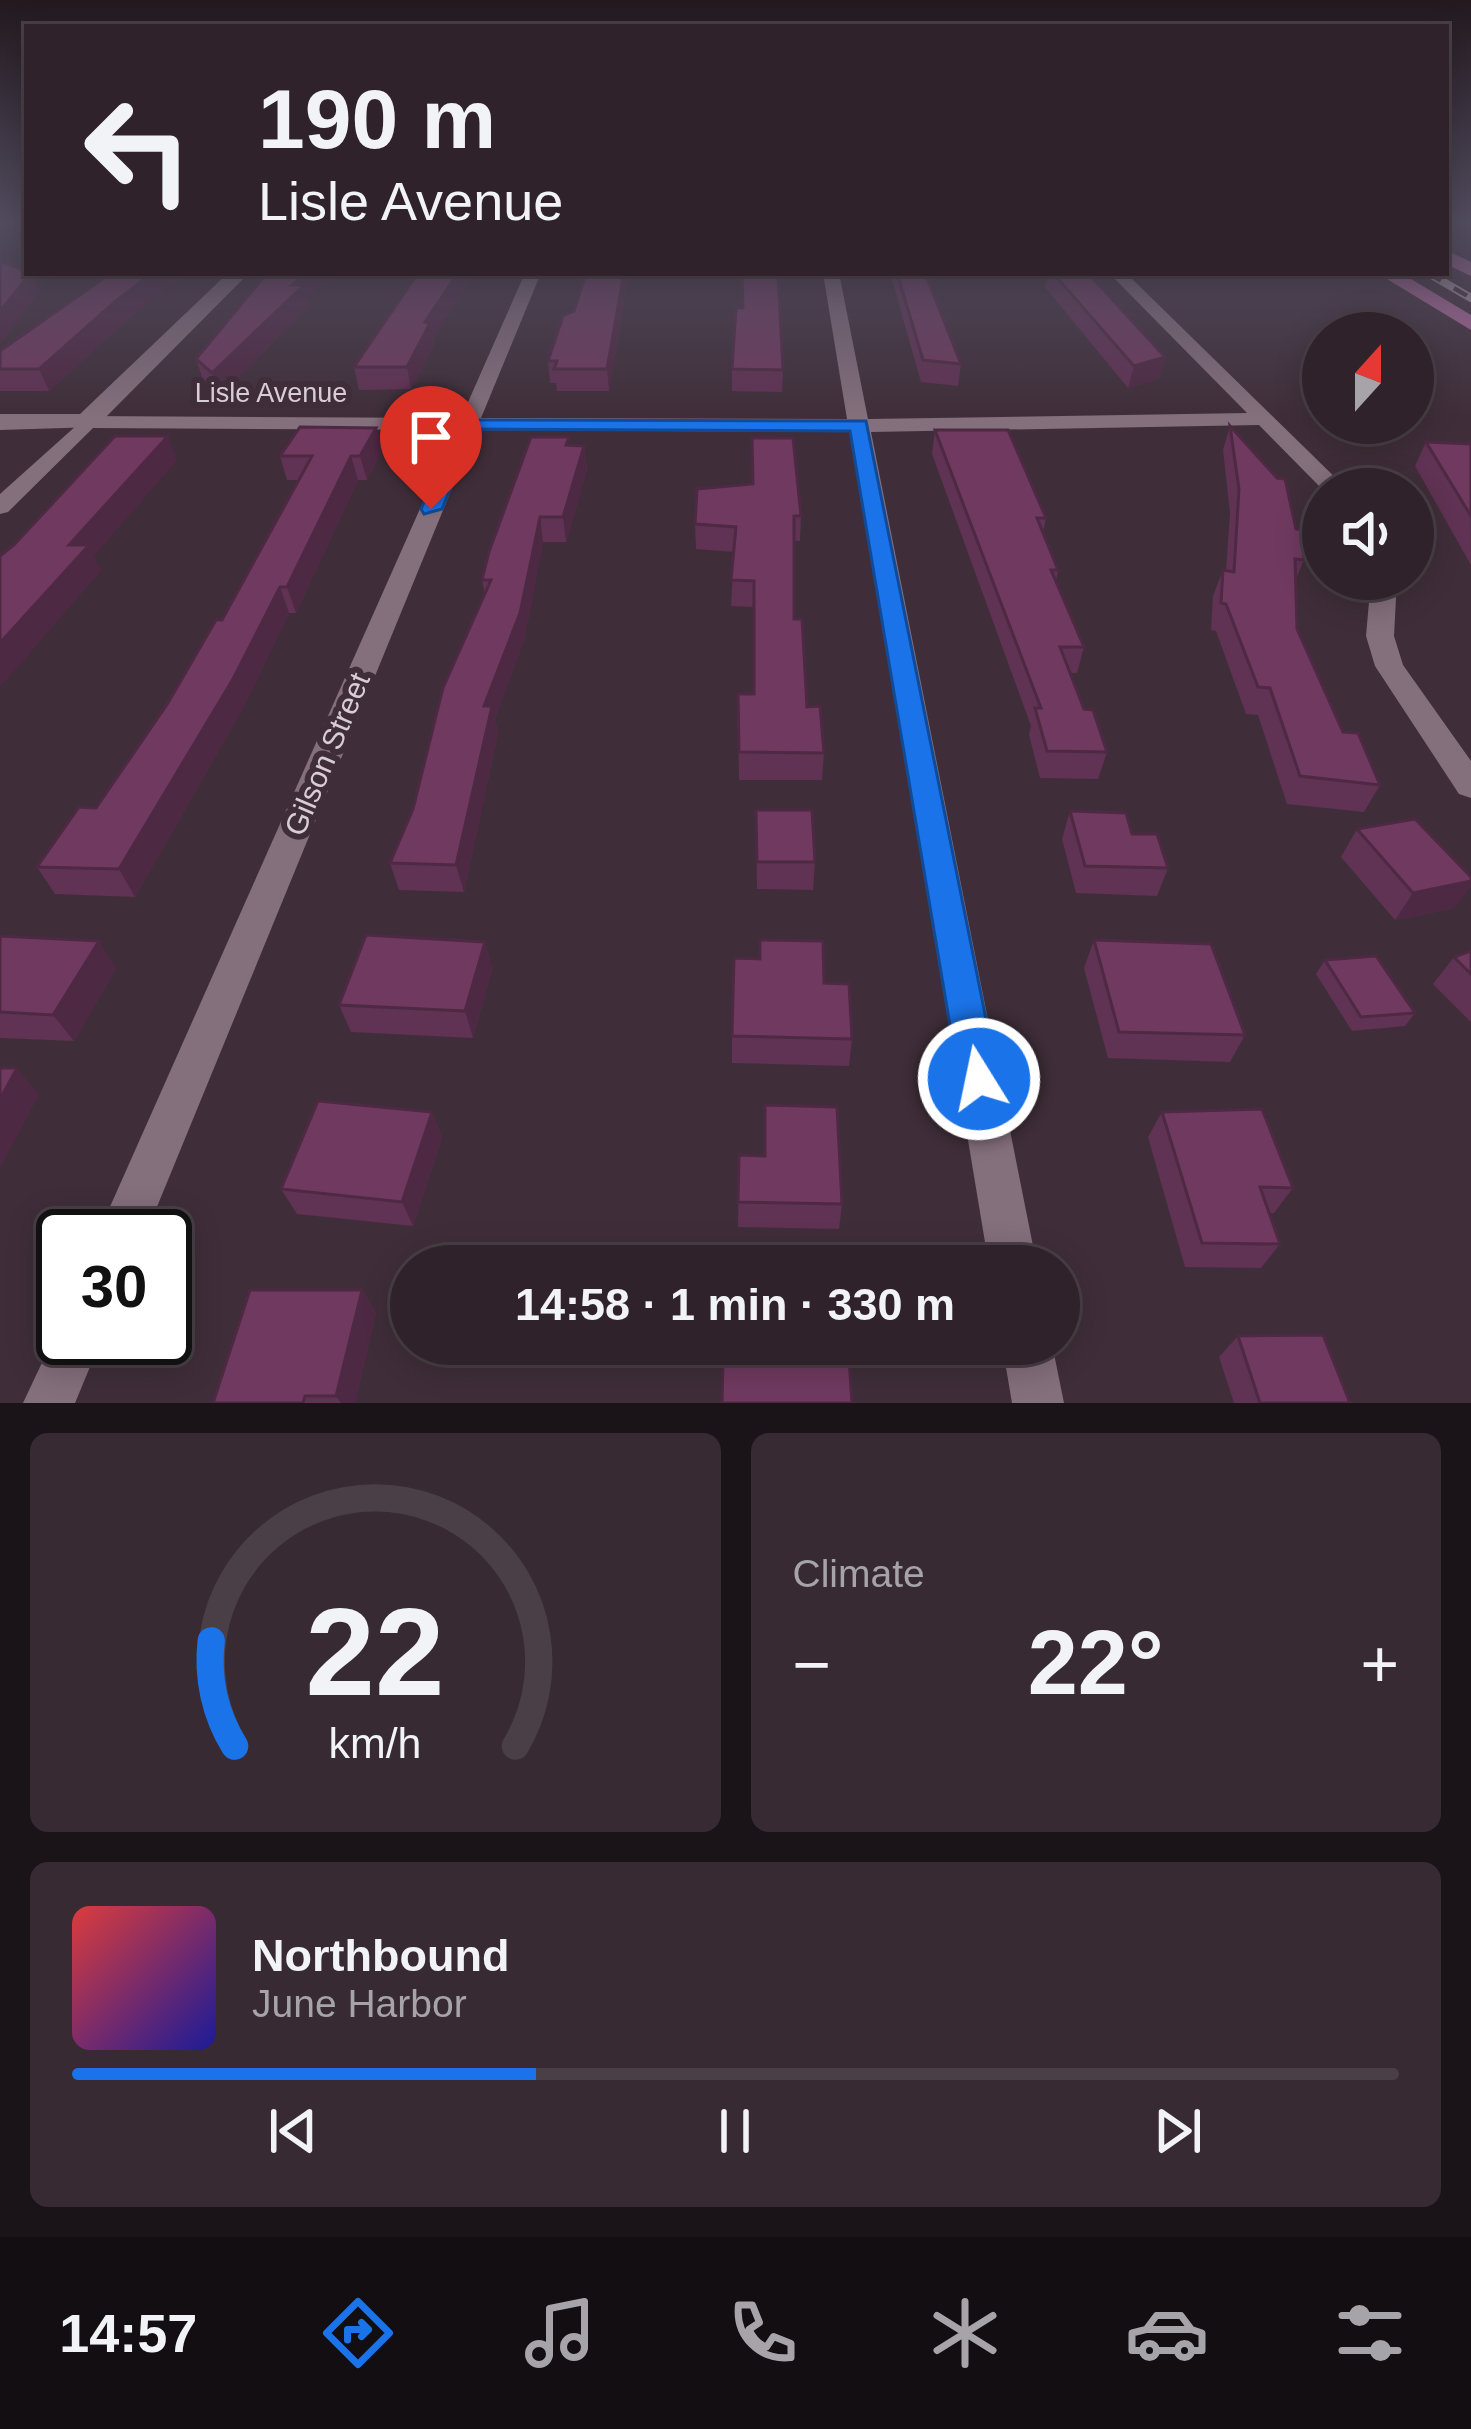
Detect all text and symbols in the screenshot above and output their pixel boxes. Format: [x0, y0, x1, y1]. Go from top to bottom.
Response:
icon: left [60, 72, 216, 228]
text: 190 m [258, 72, 496, 166]
text: Lisle Avenue [258, 171, 563, 231]
north arrow [1302, 312, 1434, 444]
map controls [1302, 312, 1434, 600]
street label: Lisle Avenue [195, 378, 347, 408]
pin [380, 386, 482, 509]
icon: arrive [398, 404, 464, 470]
button: sound [1302, 468, 1434, 600]
street label: Gilson Street [278, 667, 376, 840]
position arrow [916, 1016, 1042, 1142]
speed limit sign: 30 [36, 1209, 192, 1365]
text: 14:58 · 1 min · 330 m [515, 1279, 955, 1330]
text: Climate [793, 1552, 925, 1595]
text: 22 [306, 1582, 445, 1721]
text: 22° [1028, 1613, 1164, 1713]
text: − [793, 1627, 831, 1701]
text: + [1360, 1627, 1399, 1701]
text: km/h [329, 1718, 422, 1766]
text: Northbound [252, 1930, 509, 1981]
text: June Harbor [252, 1982, 467, 2025]
icon: previous [260, 2098, 326, 2164]
icon: pause [702, 2098, 768, 2164]
icon: next [1145, 2098, 1211, 2164]
icon: directions [316, 2291, 400, 2375]
icon: music [518, 2291, 602, 2375]
icon: phone [721, 2291, 805, 2375]
icon: climate [923, 2291, 1007, 2375]
icon: car [1125, 2291, 1209, 2375]
icon: filters [1328, 2291, 1412, 2375]
text: 14:57 [59, 2303, 197, 2363]

